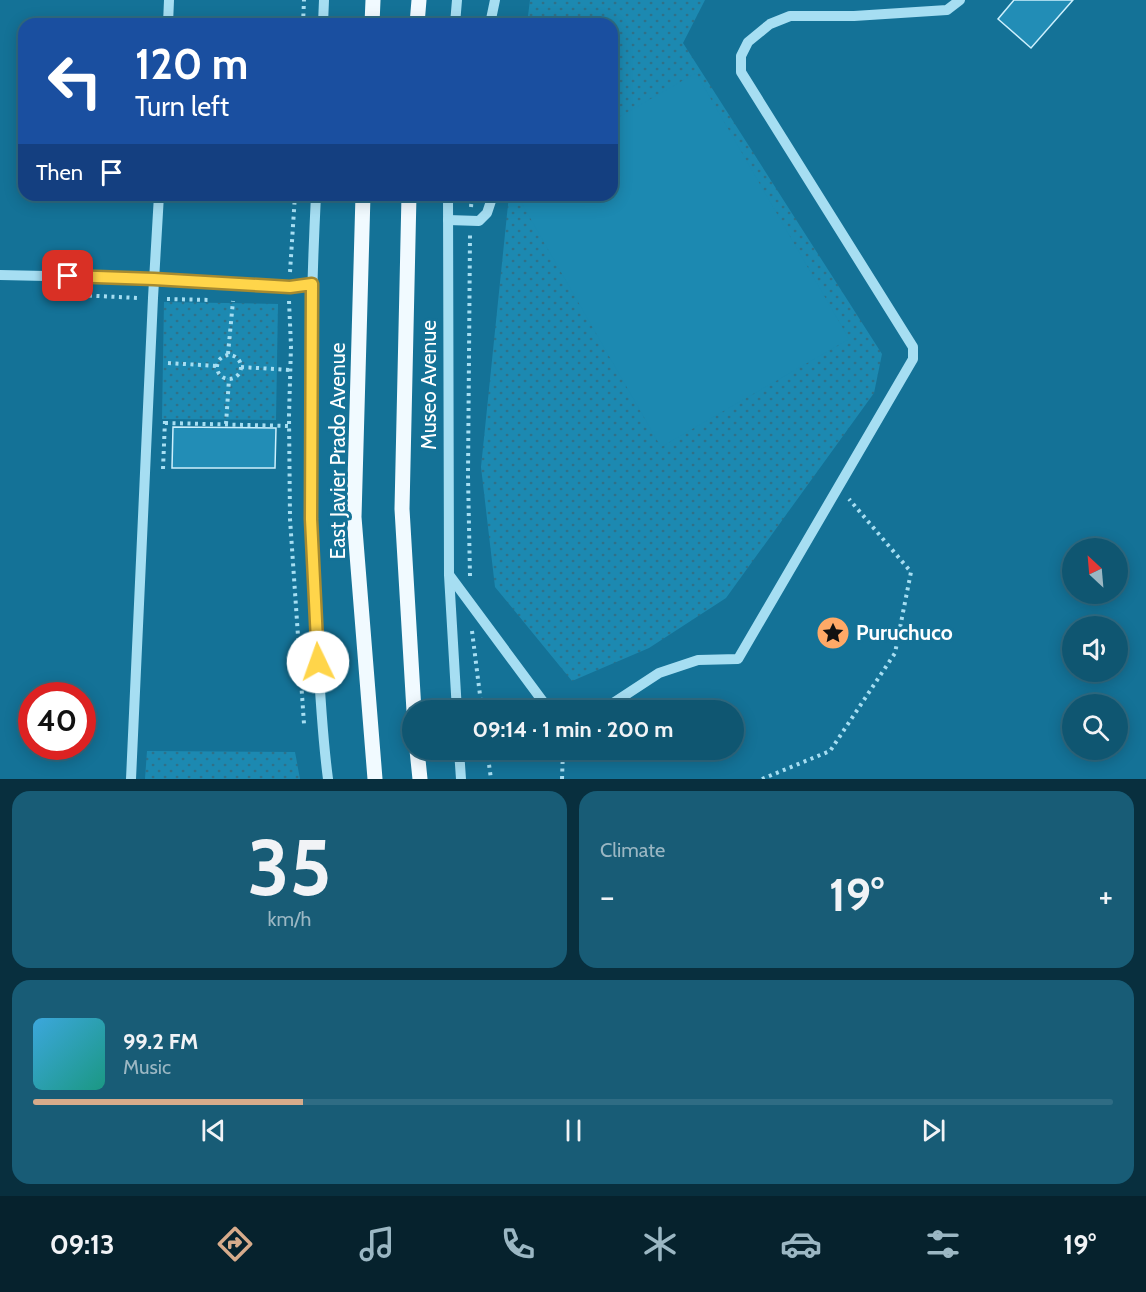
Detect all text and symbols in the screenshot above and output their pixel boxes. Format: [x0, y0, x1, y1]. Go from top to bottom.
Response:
text: 120 m [135, 38, 248, 90]
icon: left [36, 42, 114, 120]
text: Turn left [135, 90, 229, 123]
icon: arrive [95, 156, 128, 189]
text: Then [36, 159, 83, 186]
pin [42, 250, 93, 301]
icon: arrive [51, 259, 84, 292]
street label: Museo Avenue [416, 320, 441, 450]
street label: East Javier Prado Avenue [325, 342, 350, 559]
north arrow [1062, 538, 1128, 604]
map controls [1062, 538, 1128, 760]
place icon: Puruchuco [815, 615, 851, 651]
button: sound [1062, 616, 1128, 682]
place label: Puruchuco [856, 620, 953, 645]
position arrow [286, 630, 350, 694]
speed limit sign: 40 [18, 682, 96, 760]
button: search [1062, 694, 1128, 760]
text: 09:14 · 1 min · 200 m [473, 716, 673, 743]
text: 35 [248, 820, 331, 915]
text: Climate [600, 838, 665, 862]
text: 19° [829, 868, 884, 922]
text: − [600, 876, 615, 916]
text: + [1098, 876, 1113, 916]
text: km/h [268, 907, 311, 931]
text: 99.2 FM [123, 1028, 198, 1055]
text: Music [123, 1055, 171, 1079]
icon: previous [197, 1114, 230, 1147]
icon: pause [557, 1114, 590, 1147]
icon: next [917, 1114, 950, 1147]
icon: directions [214, 1223, 256, 1265]
icon: music [356, 1223, 398, 1265]
icon: phone [497, 1223, 539, 1265]
icon: climate [639, 1223, 681, 1265]
icon: car [780, 1223, 822, 1265]
icon: filters [922, 1223, 964, 1265]
text: 09:13 [50, 1228, 115, 1261]
text: 19° [1063, 1228, 1096, 1261]

